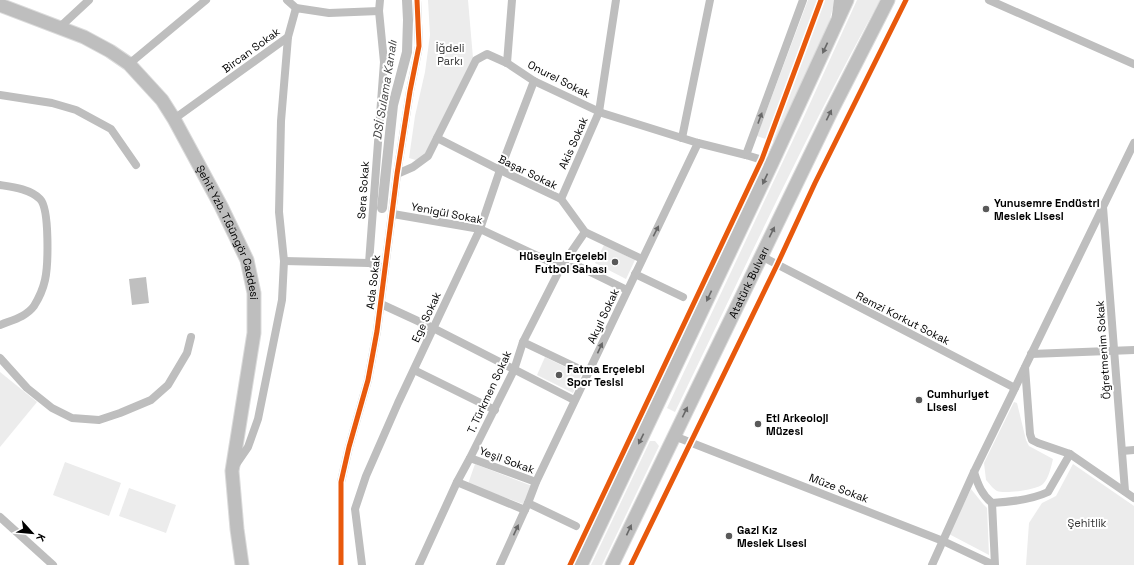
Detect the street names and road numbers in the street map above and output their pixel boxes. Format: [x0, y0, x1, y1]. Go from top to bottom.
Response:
street label: Bircan Sokak [219, 24, 283, 76]
street label: Onurel Sokak [525, 57, 593, 101]
street label: Akis Sokak [555, 115, 591, 171]
street label: Başar Sokak [496, 152, 560, 192]
street label: Sera Sokak [354, 161, 372, 219]
street label: Şehit Yzb. T.Güngör Caddesi [193, 162, 261, 300]
street label: Yenigül Sokak [410, 199, 484, 227]
street label: Atatürk Bulvarı [725, 244, 772, 321]
street label: Ada Sokak [363, 254, 383, 310]
street label: Akyıl Sokak [584, 286, 622, 346]
street label: Remzi Korkut Sokak [854, 288, 952, 348]
street label: Ege Sokak [408, 289, 444, 345]
street label: Öğretmenim Sokak [1092, 300, 1113, 400]
street label: T. Türkmen Sokak [464, 348, 514, 436]
street label: Yeşil Sokak [477, 444, 537, 476]
street label: Müze Sokak [807, 470, 871, 506]

